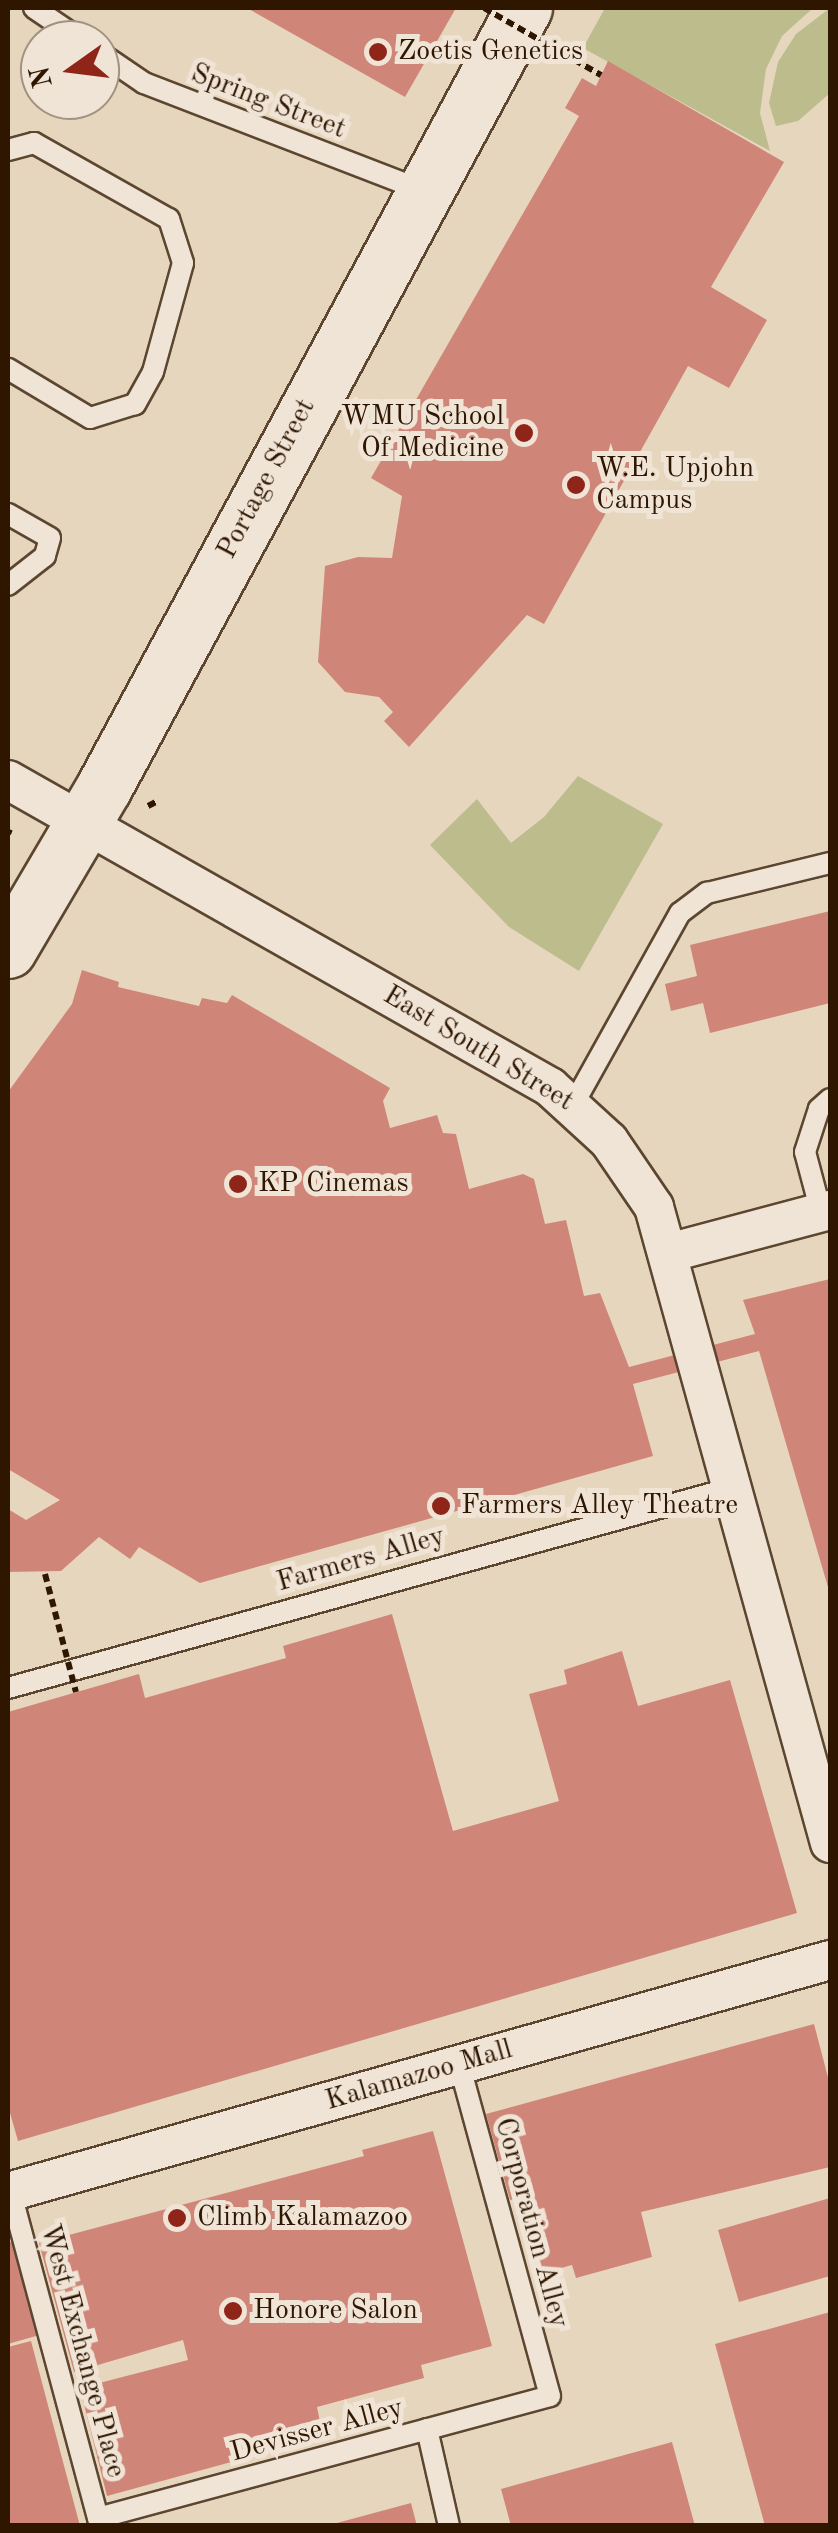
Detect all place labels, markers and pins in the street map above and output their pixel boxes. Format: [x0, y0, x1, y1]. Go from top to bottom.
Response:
place label: Zoetis Genetics [398, 35, 583, 69]
marker: Zoetis Genetics [367, 41, 389, 63]
place label: WMU School Of Medicine [341, 400, 504, 466]
marker: WMU School Of Medicine [513, 422, 535, 444]
place label: W.E. Upjohn Campus [596, 452, 754, 518]
marker: W.E. Upjohn Campus [565, 474, 587, 496]
place label: KP Cinemas [258, 1167, 409, 1201]
marker: KP Cinemas [227, 1173, 249, 1195]
place label: Farmers Alley Theatre [461, 1489, 738, 1523]
marker: Farmers Alley Theatre [430, 1495, 452, 1517]
place label: Climb Kalamazoo [197, 2201, 408, 2235]
marker: Climb Kalamazoo [166, 2207, 188, 2229]
place label: Honore Salon [253, 2294, 418, 2328]
marker: Honore Salon [222, 2300, 244, 2322]

